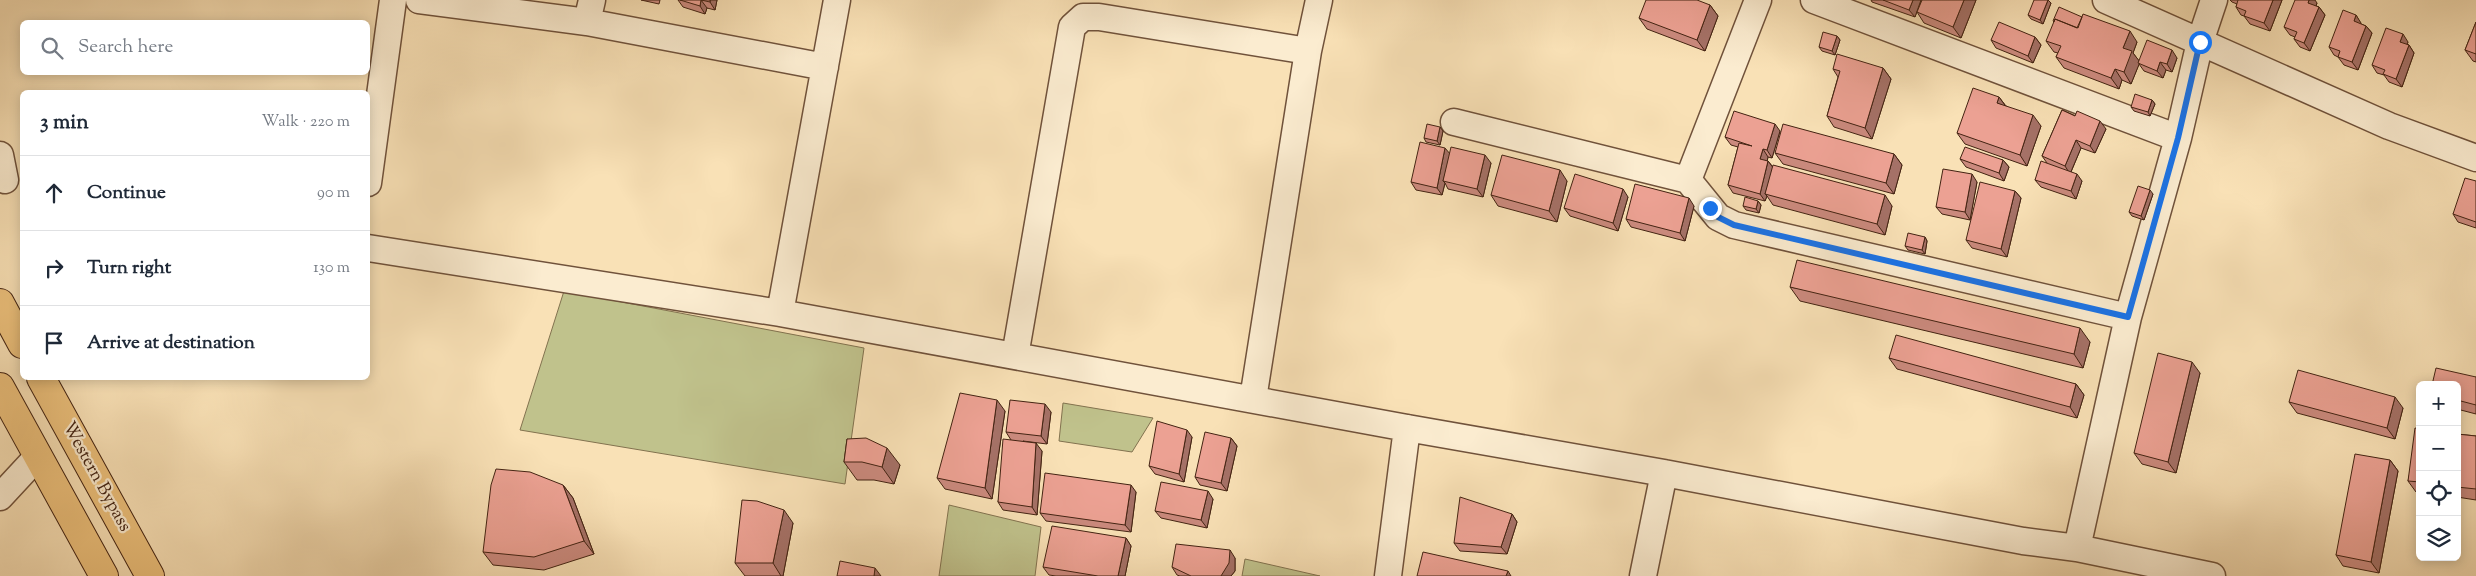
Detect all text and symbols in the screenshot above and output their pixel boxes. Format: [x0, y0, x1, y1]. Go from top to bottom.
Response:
search box [20, 20, 370, 75]
route start [2189, 31, 2212, 54]
icon: search [38, 34, 66, 62]
text: Search here [78, 34, 173, 61]
text: 3 min [40, 108, 89, 138]
text: Walk · 220 m [262, 111, 350, 134]
icon: ahead [40, 179, 68, 207]
text: Continue [87, 180, 166, 207]
text: 90 m [317, 182, 350, 205]
route end [1699, 197, 1722, 220]
icon: right [40, 254, 68, 282]
text: Turn right [87, 255, 171, 282]
text: 130 m [313, 257, 350, 280]
icon: arrive [40, 329, 68, 357]
text: Arrive at destination [87, 330, 255, 357]
map controls [2416, 381, 2461, 561]
button: + [2416, 381, 2461, 426]
street label: Western Bypass [55, 417, 137, 537]
button: − [2416, 426, 2461, 471]
button: locate [2416, 471, 2461, 516]
button: layers [2416, 516, 2461, 561]

